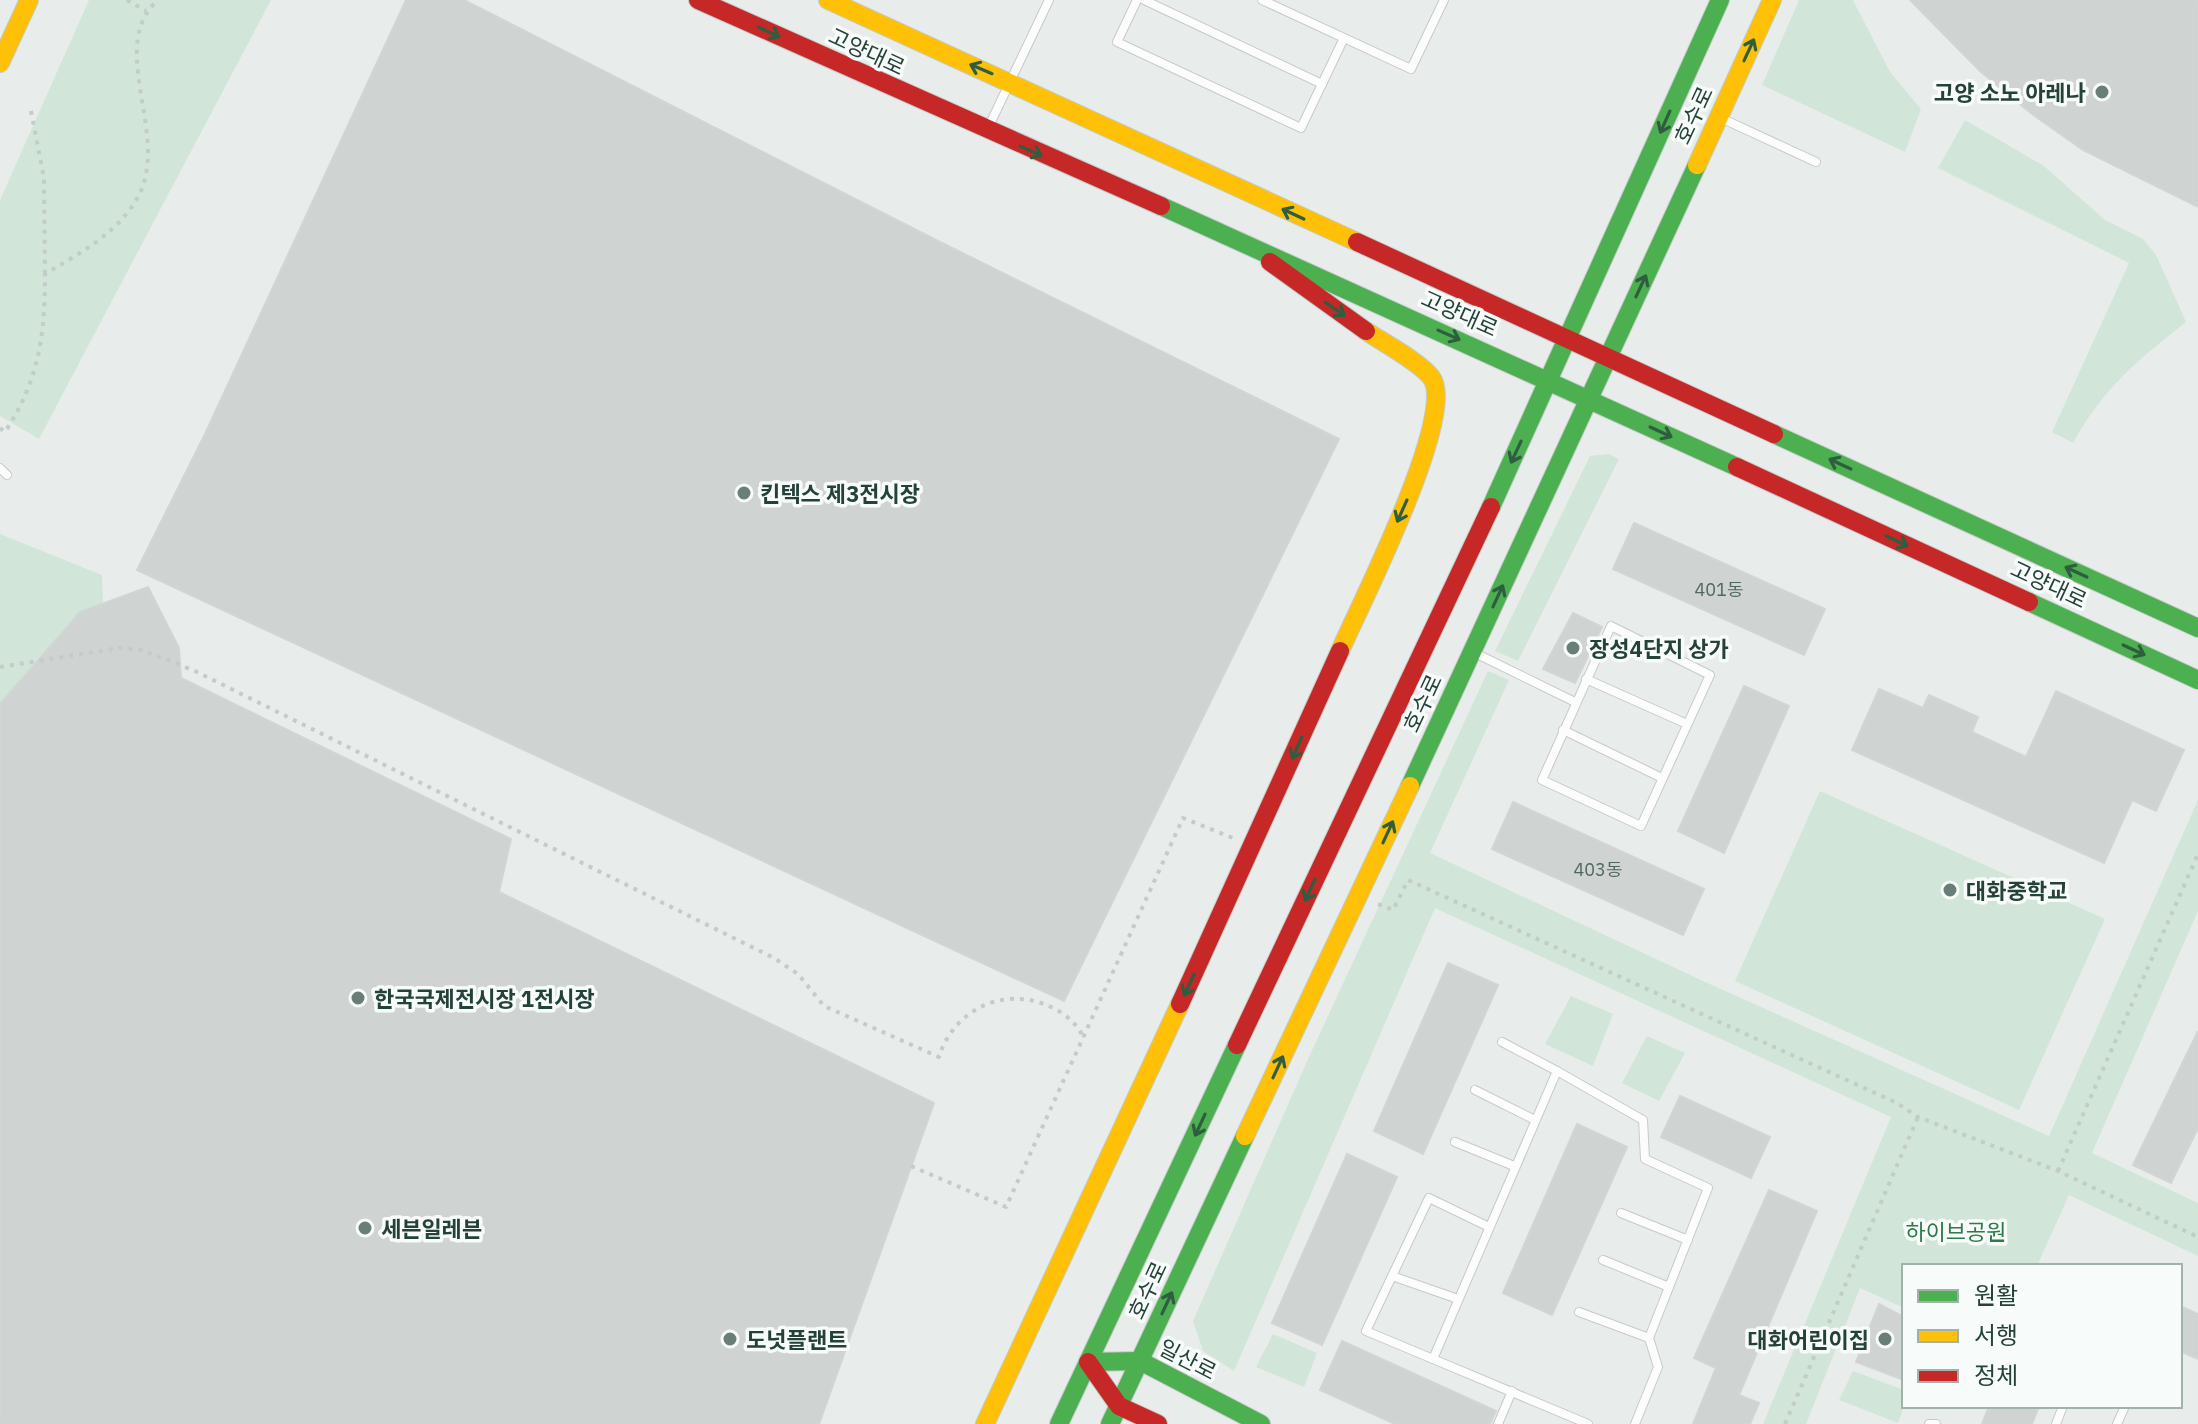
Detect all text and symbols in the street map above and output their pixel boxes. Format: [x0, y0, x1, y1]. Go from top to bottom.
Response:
street label: 고양대로 [824, 21, 910, 81]
one-way arrow [756, 26, 780, 41]
one-way arrow [1742, 38, 1757, 62]
one-way arrow [969, 61, 994, 76]
place label: 고양 소노 아레나 [1934, 78, 2086, 107]
street label: 호수로 [1667, 81, 1719, 149]
marker: 고양 소노 아레나 [2093, 83, 2111, 101]
one-way arrow [1656, 109, 1671, 134]
one-way arrow [1019, 144, 1043, 159]
one-way arrow [1281, 206, 1305, 221]
one-way arrow [1634, 274, 1649, 299]
street label: 고양대로 [1417, 283, 1503, 343]
one-way arrow [1323, 301, 1345, 317]
one-way arrow [1436, 328, 1460, 343]
one-way arrow [1649, 425, 1673, 440]
one-way arrow [1508, 440, 1523, 464]
one-way arrow [1828, 456, 1852, 471]
place label: 킨텍스 제3전시장 [760, 479, 920, 508]
marker: 킨텍스 제3전시장 [735, 484, 753, 502]
one-way arrow [1393, 498, 1408, 522]
one-way arrow [1885, 534, 1909, 549]
street label: 고양대로 [2006, 554, 2092, 614]
one-way arrow [2065, 564, 2089, 579]
house number: 401동 [1695, 578, 1743, 601]
one-way arrow [1491, 585, 1506, 609]
place label: 장성4단지 상가 [1589, 634, 1729, 663]
marker: 장성4단지 상가 [1564, 639, 1582, 657]
one-way arrow [2121, 643, 2145, 658]
street label: 호수로 [1396, 669, 1448, 737]
one-way arrow [1288, 736, 1303, 760]
one-way arrow [1381, 820, 1396, 844]
house number: 403동 [1574, 858, 1622, 881]
place label: 대화중학교 [1966, 876, 2067, 905]
one-way arrow [1302, 878, 1317, 902]
marker: 대화중학교 [1941, 881, 1959, 899]
one-way arrow [1181, 973, 1196, 997]
place label: 한국국제전시장 1전시장 [374, 984, 595, 1013]
marker: 한국국제전시장 1전시장 [349, 989, 367, 1007]
one-way arrow [1271, 1056, 1286, 1080]
one-way arrow [1192, 1113, 1207, 1137]
place label: 세븐일레븐 [381, 1214, 482, 1243]
park label: 하이브공원 [1905, 1217, 2007, 1246]
marker: 세븐일레븐 [356, 1219, 374, 1237]
street label: 호수로 [1121, 1256, 1173, 1324]
legend [1902, 1264, 2182, 1408]
text: 원활 [1974, 1279, 2018, 1311]
one-way arrow [1160, 1291, 1175, 1315]
text: 서행 [1974, 1319, 2018, 1351]
place label: 도넛플랜트 [746, 1325, 847, 1354]
place label: 대화어린이집 [1748, 1325, 1869, 1354]
marker: 도넛플랜트 [721, 1330, 739, 1348]
marker: 대화어린이집 [1876, 1330, 1894, 1348]
street label: 일산로 [1154, 1332, 1222, 1386]
text: 정체 [1974, 1359, 2018, 1391]

